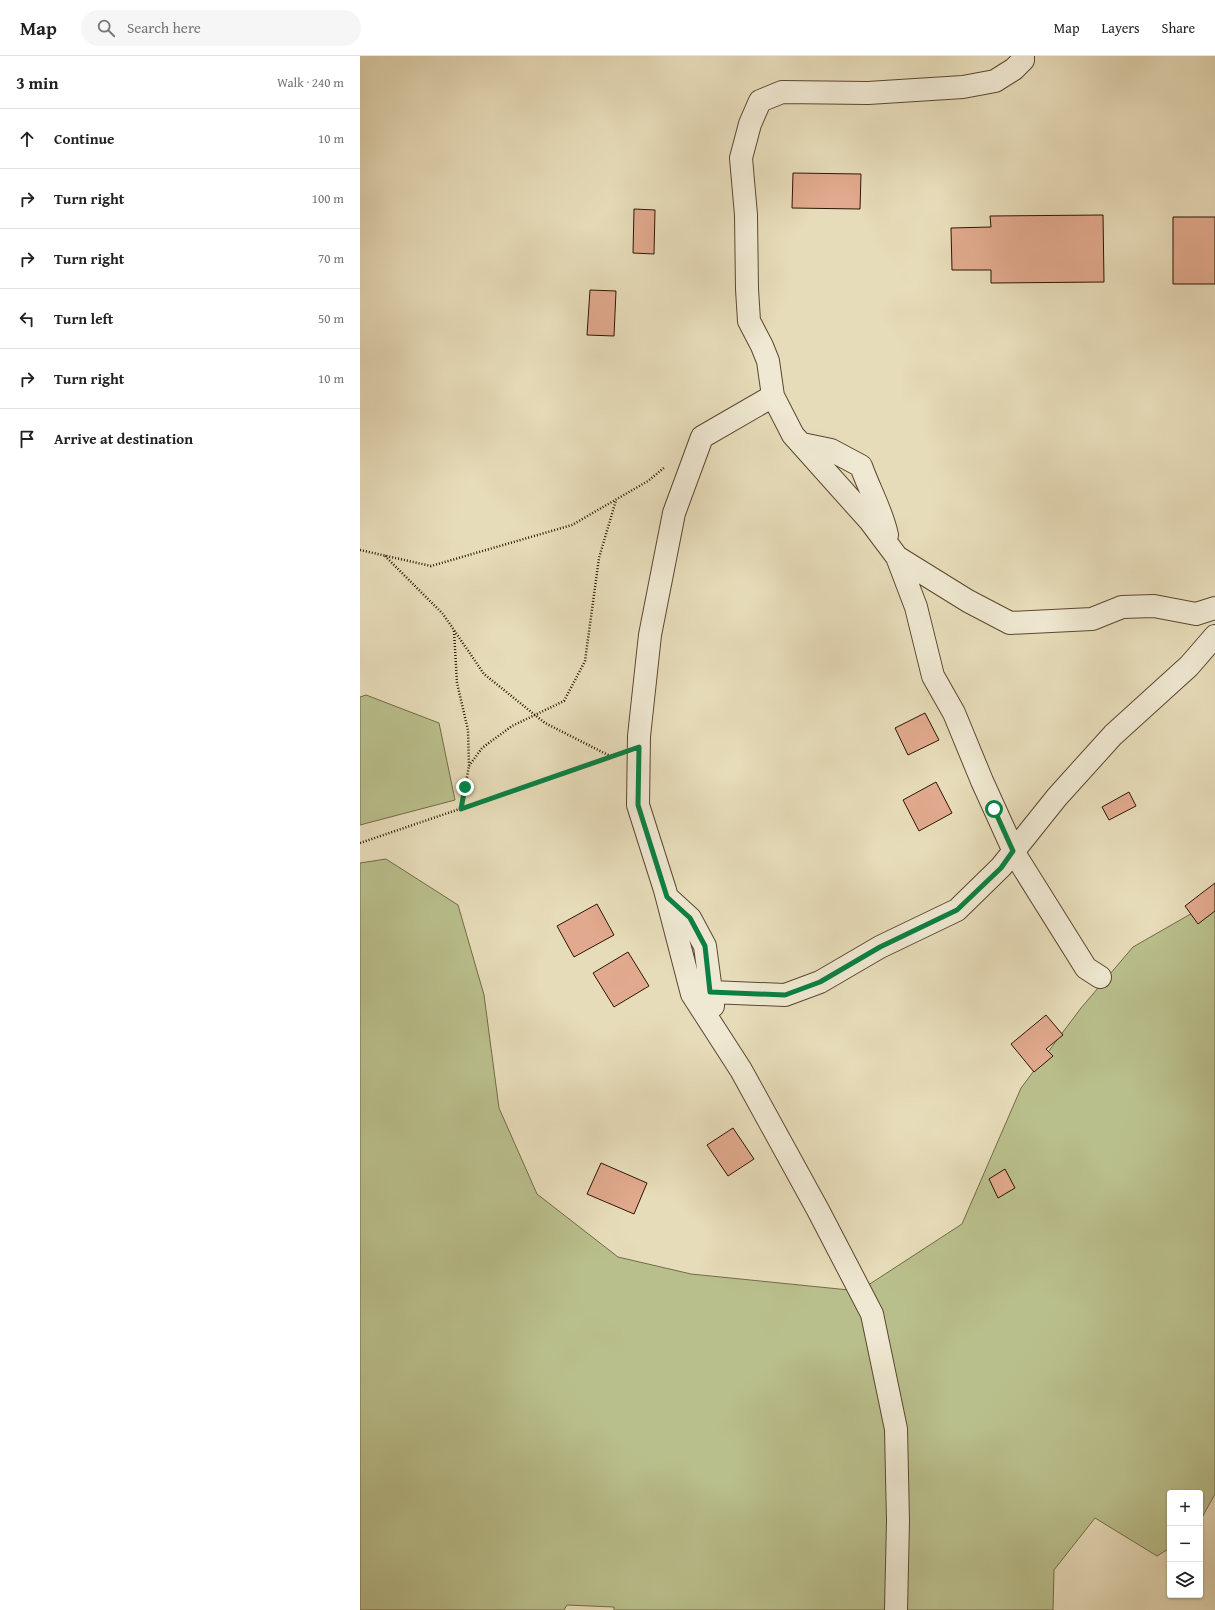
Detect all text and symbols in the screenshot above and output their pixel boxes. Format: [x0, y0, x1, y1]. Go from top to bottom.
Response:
search box [81, 10, 361, 46]
text: Map [20, 14, 57, 42]
icon: search [95, 17, 117, 39]
text: Search here [127, 17, 201, 38]
text: Map [1054, 18, 1080, 38]
text: Layers [1102, 18, 1140, 38]
text: Share [1162, 18, 1195, 38]
text: 3 min [16, 70, 58, 95]
text: Walk · 240 m [277, 73, 344, 92]
icon: ahead [16, 128, 38, 150]
text: Continue [54, 128, 115, 149]
text: 10 m [318, 129, 344, 148]
icon: right [16, 188, 38, 210]
text: Turn right [54, 188, 125, 209]
text: 100 m [312, 189, 344, 208]
icon: right [16, 248, 38, 270]
text: Turn right [54, 248, 125, 269]
text: 70 m [318, 249, 344, 268]
icon: left [16, 308, 38, 330]
text: Turn left [54, 308, 113, 329]
text: 50 m [318, 309, 344, 328]
icon: right [16, 368, 38, 390]
text: Turn right [54, 368, 125, 389]
text: 10 m [318, 369, 344, 388]
icon: arrive [16, 428, 38, 450]
text: Arrive at destination [54, 428, 193, 449]
route end [456, 778, 474, 796]
route start [985, 800, 1003, 818]
map controls [1167, 1490, 1203, 1598]
button: + [1167, 1490, 1203, 1526]
button: − [1167, 1526, 1203, 1562]
button: layers [1167, 1562, 1203, 1598]

